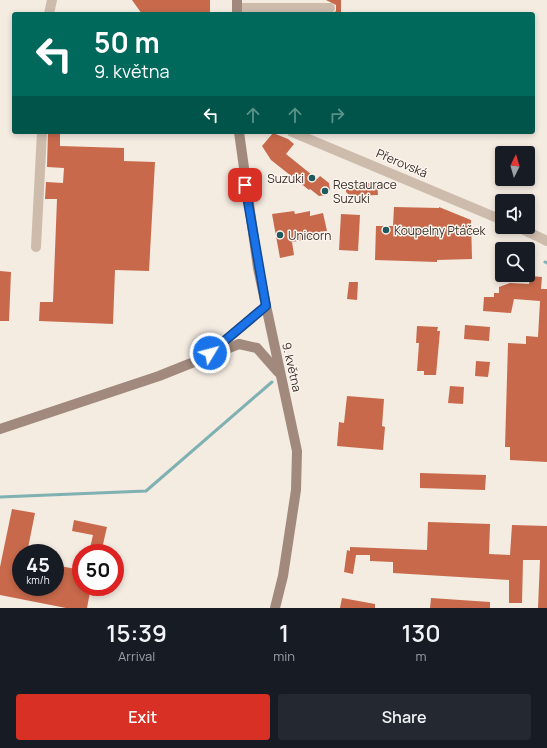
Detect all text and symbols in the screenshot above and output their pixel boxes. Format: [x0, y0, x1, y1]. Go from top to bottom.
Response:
text: 50 m [94, 23, 160, 61]
icon: left [28, 28, 80, 80]
text: 9. května [94, 59, 169, 83]
icon: left [200, 104, 222, 126]
icon: ahead [242, 104, 264, 126]
icon: ahead [284, 104, 306, 126]
icon: right [326, 104, 348, 126]
street label: Přerovská [374, 145, 430, 181]
north arrow [495, 146, 535, 186]
map controls [495, 146, 535, 282]
pin [228, 168, 262, 202]
place label: Suzuki [267, 170, 304, 187]
marker: Suzuki [307, 173, 317, 183]
icon: arrive [234, 174, 256, 196]
place label: Restaurace Suzuki [333, 176, 397, 207]
marker: Restaurace Suzuki [320, 186, 330, 196]
button: sound [495, 194, 535, 234]
place label: Koupelny Ptáček [394, 222, 487, 239]
marker: Koupelny Ptáček [381, 225, 391, 235]
place label: Unicorn [288, 227, 331, 244]
marker: Unicorn [275, 230, 285, 240]
button: search [495, 242, 535, 282]
position arrow [189, 332, 231, 374]
street label: 9. května [278, 341, 306, 393]
speed limit sign: 50 [72, 544, 124, 596]
text: 45 [26, 551, 50, 578]
text: km/h [26, 573, 50, 587]
text: 15:39 [106, 616, 167, 649]
text: 1 [279, 616, 289, 649]
text: 130 [401, 616, 441, 649]
text: Arrival [118, 647, 155, 665]
text: min [273, 647, 295, 665]
text: m [416, 647, 427, 665]
button: Exit [16, 694, 270, 740]
button: Share [278, 694, 531, 740]

